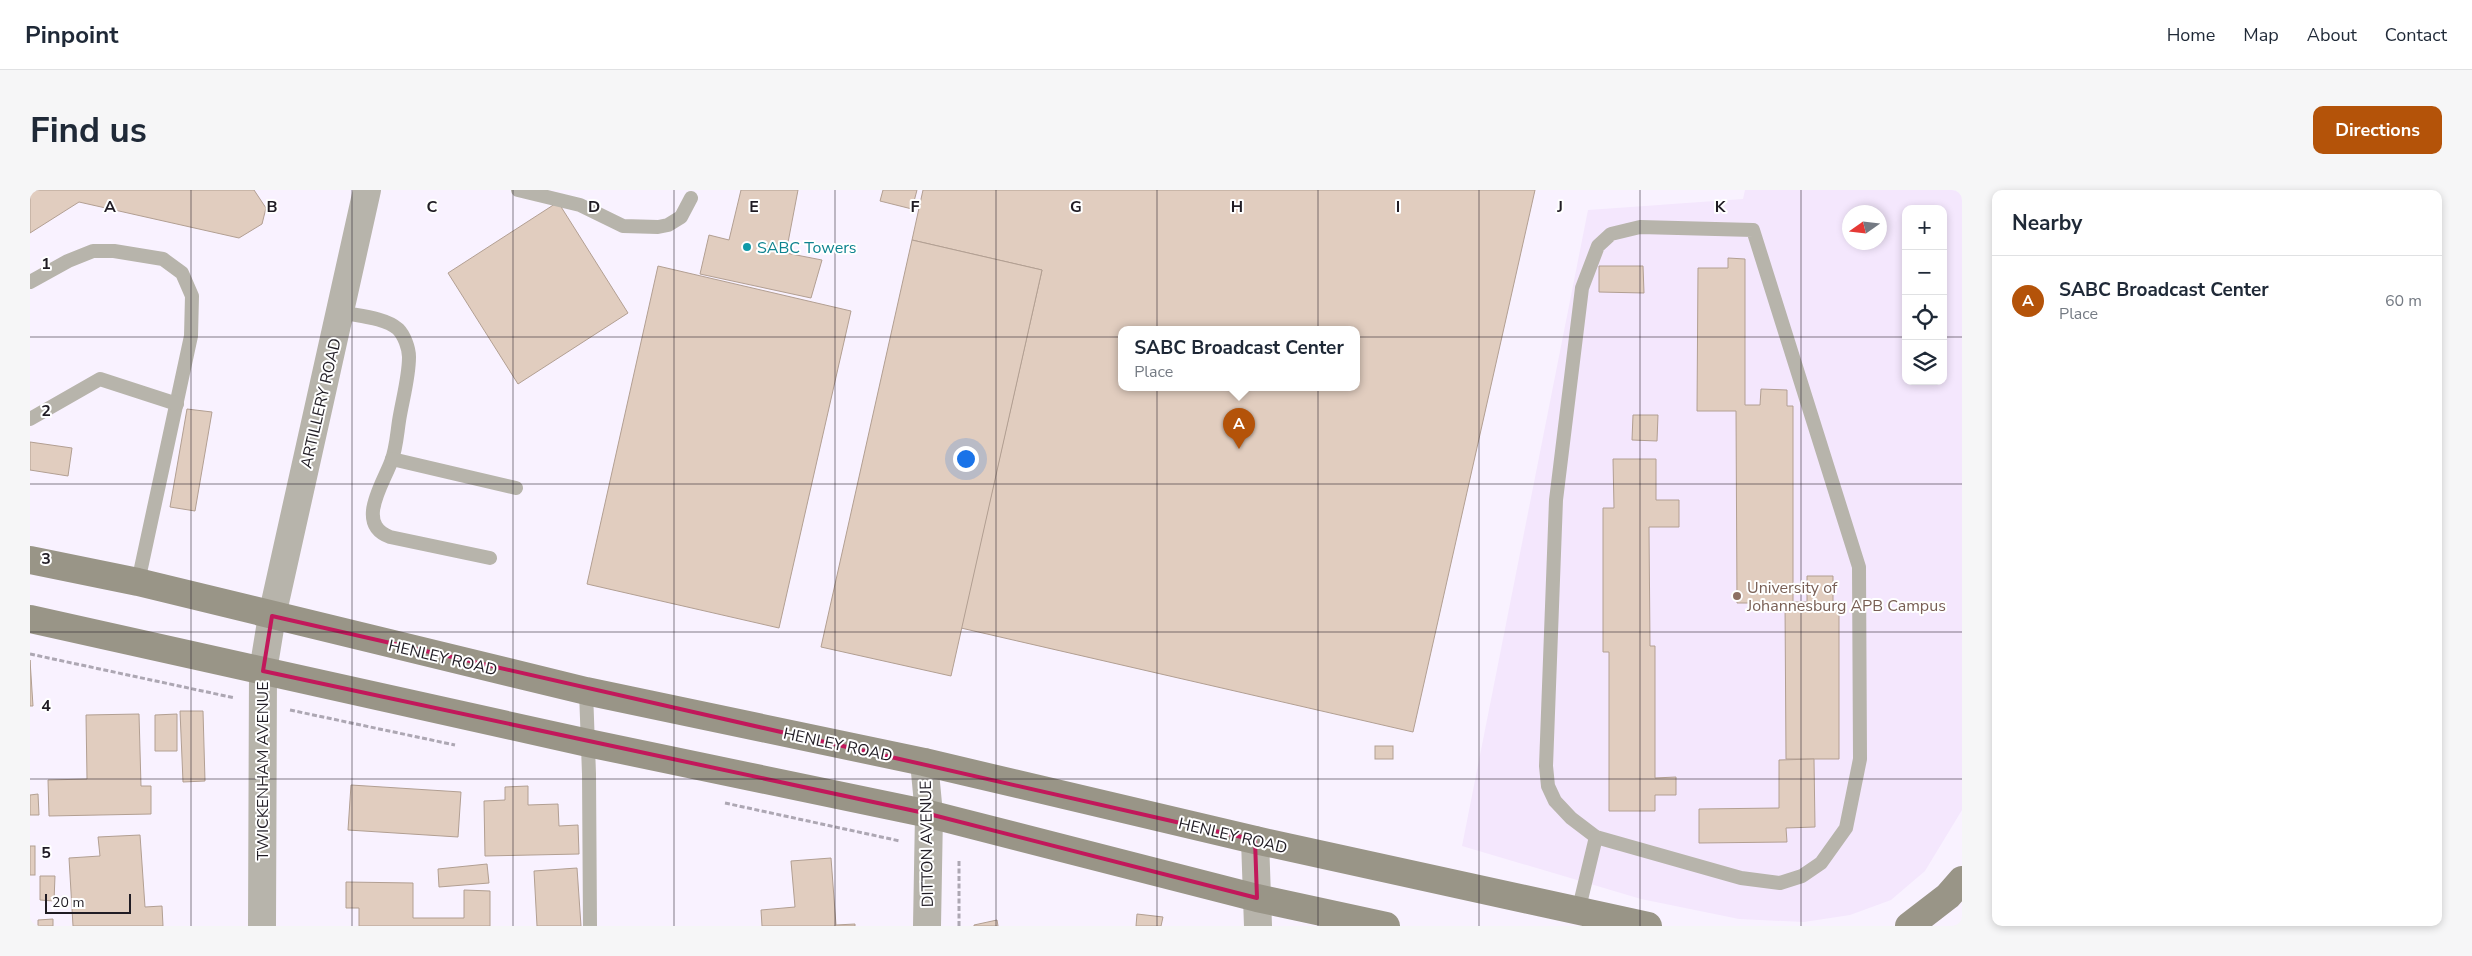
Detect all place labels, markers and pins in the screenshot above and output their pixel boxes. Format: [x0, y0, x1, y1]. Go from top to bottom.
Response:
place label: SABC Towers [757, 237, 857, 259]
marker: SABC Towers [741, 241, 753, 253]
pin: A [1223, 408, 1255, 449]
place label: University of Johannesburg APB Campus [1746, 577, 1946, 617]
marker: University of Johannesburg APB Campus [1731, 590, 1743, 602]

